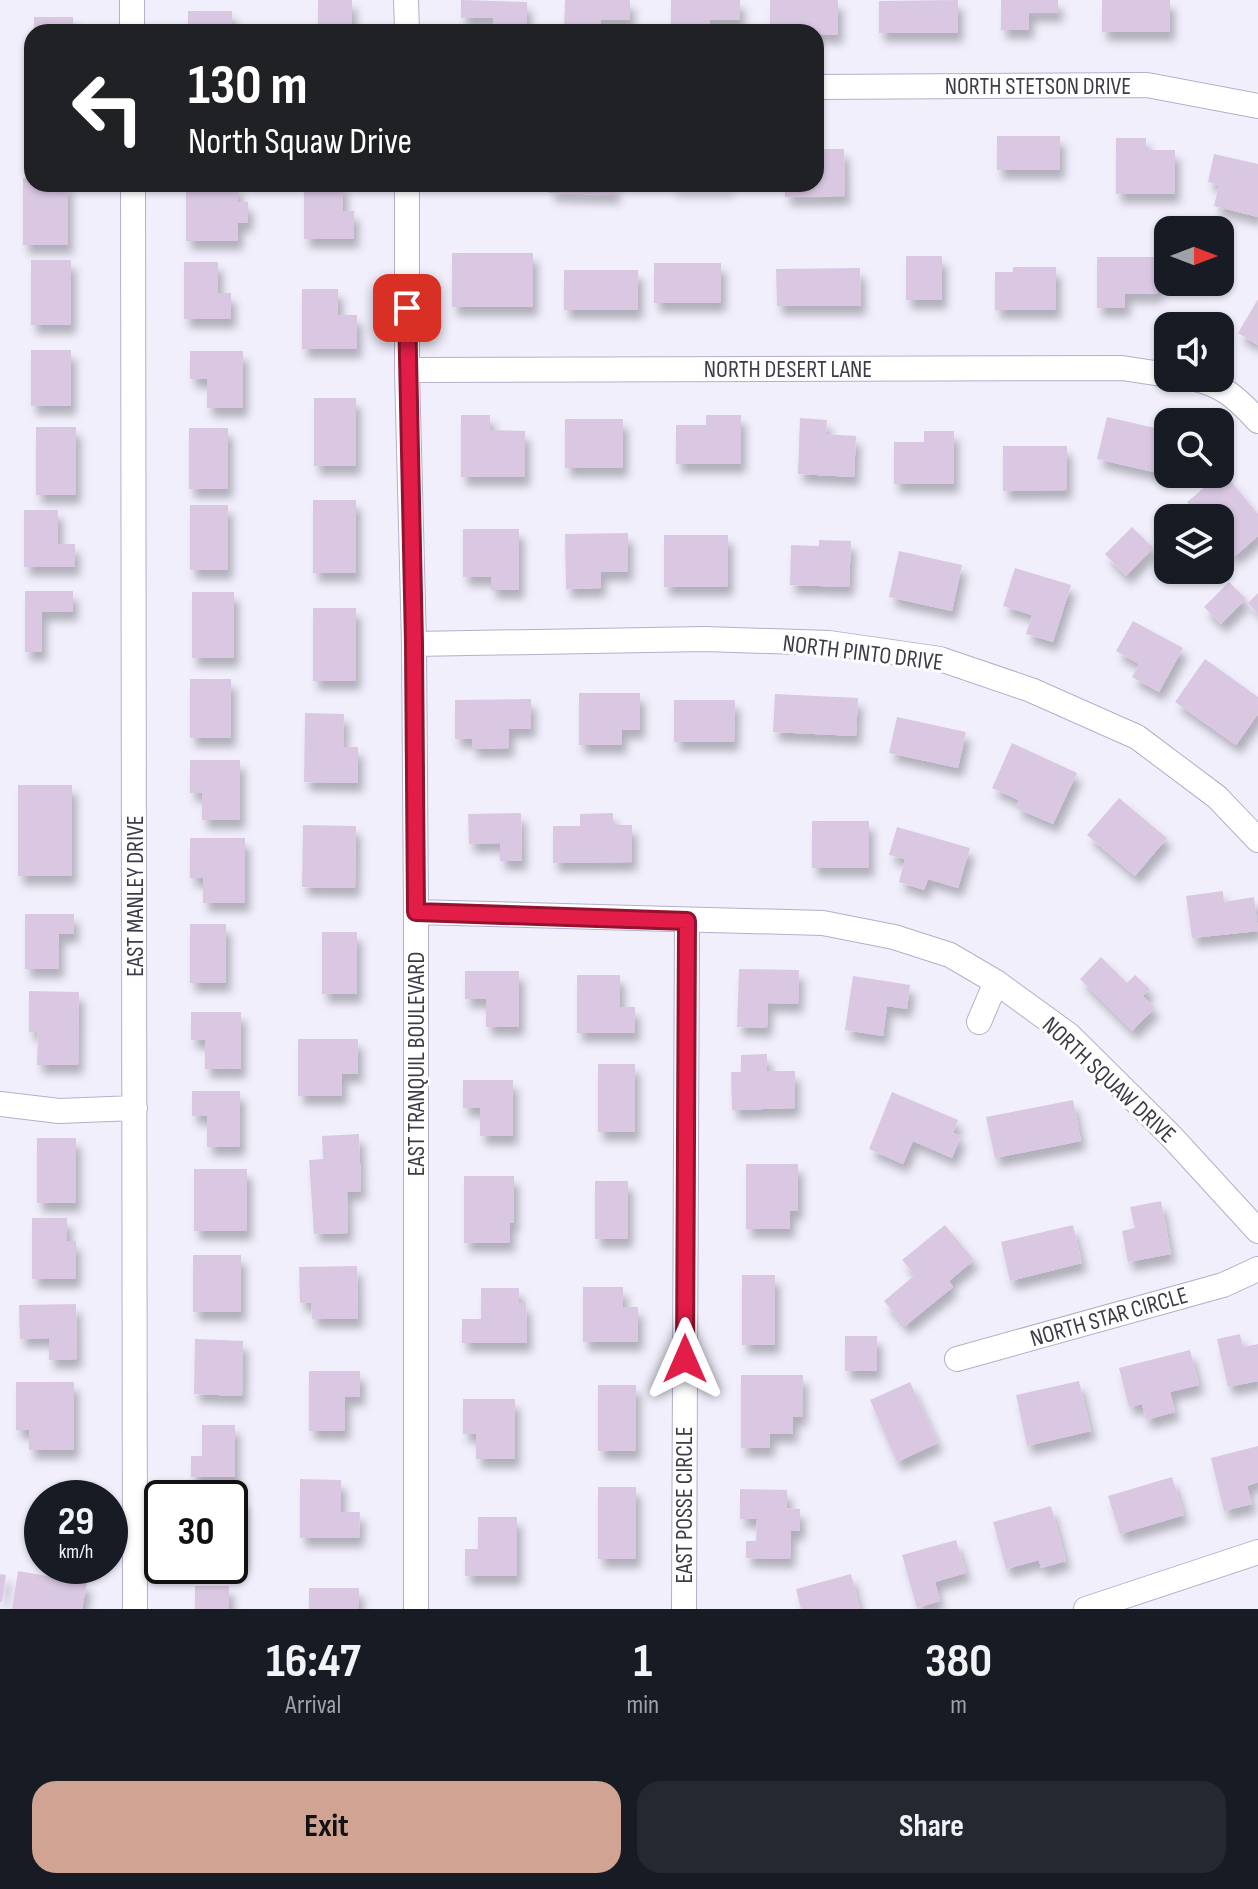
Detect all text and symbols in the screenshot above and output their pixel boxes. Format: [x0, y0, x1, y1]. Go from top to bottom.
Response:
text: 130 m [188, 53, 308, 120]
icon: left [56, 56, 160, 160]
street label: NORTH STETSON DRIVE [945, 72, 1131, 101]
text: North Squaw Drive [188, 121, 412, 164]
north arrow [1154, 216, 1234, 296]
map controls [1154, 216, 1234, 584]
pin [373, 274, 441, 342]
icon: arrive [385, 286, 429, 330]
button: sound [1154, 312, 1234, 392]
street label: NORTH DESERT LANE [704, 355, 872, 384]
button: search [1154, 408, 1234, 488]
button: layers [1154, 504, 1234, 584]
street label: NORTH PINTO DRIVE [781, 629, 945, 677]
street label: EAST MANLEY DRIVE [121, 815, 150, 977]
street label: EAST TRANQUIL BOULEVARD [402, 952, 431, 1176]
street label: NORTH SQUAW DRIVE [1036, 1011, 1182, 1149]
street label: NORTH STAR CIRCLE [1027, 1281, 1191, 1353]
position arrow [643, 1317, 727, 1401]
street label: EAST POSSE CIRCLE [670, 1426, 699, 1584]
speed limit sign: 30 [144, 1480, 248, 1584]
text: 29 [58, 1498, 94, 1546]
text: km/h [59, 1540, 93, 1564]
text: 16:47 [266, 1633, 361, 1690]
text: 1 [633, 1633, 652, 1690]
text: 380 [925, 1633, 992, 1690]
text: Arrival [285, 1690, 341, 1721]
text: min [627, 1690, 659, 1721]
text: m [950, 1690, 967, 1721]
button: Exit [32, 1781, 621, 1873]
button: Share [637, 1781, 1226, 1873]

